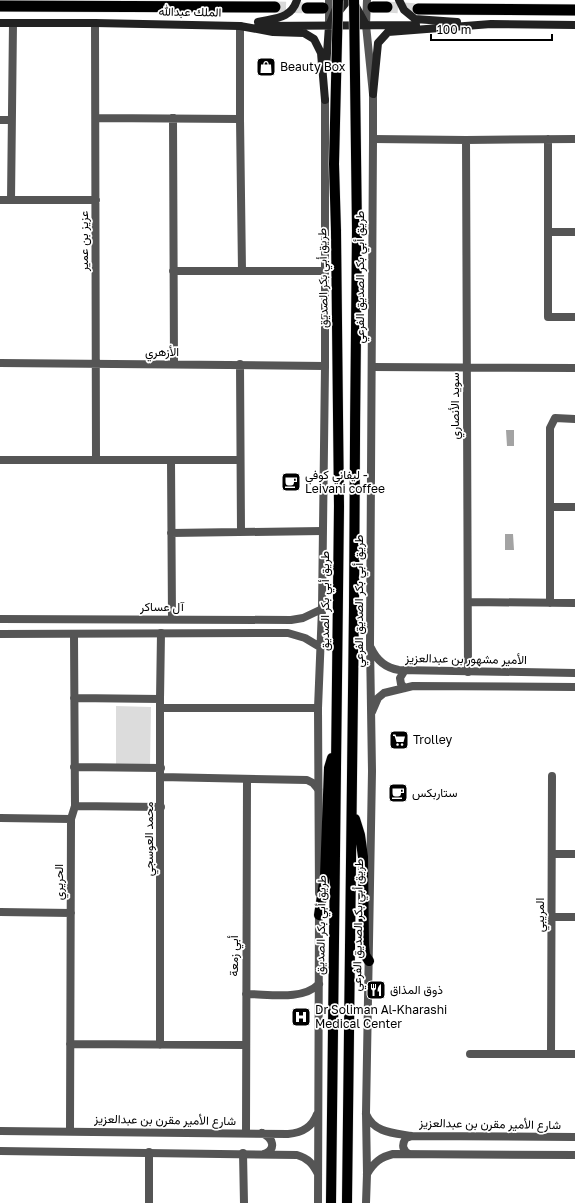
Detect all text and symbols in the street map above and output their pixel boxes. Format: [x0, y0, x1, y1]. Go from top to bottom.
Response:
street label: الملك عبدالله [158, 3, 222, 20]
scale bar [431, 16, 552, 42]
text: 100 m [437, 22, 471, 37]
shop icon: Beauty Box [255, 56, 277, 78]
place label: Beauty Box [280, 59, 346, 74]
street label: طريق أبي بكر الصديق الفرعي [352, 210, 370, 343]
street label: عزيز بن عمير [76, 211, 92, 272]
street label: طريق أبي بكر الصديق [314, 228, 334, 328]
street label: الأزهري [145, 344, 179, 362]
street label: سويد الأنصاري [447, 373, 465, 439]
place label: ليفاني كوفي - Leivani coffee [305, 467, 385, 496]
cafe icon: ليفاني كوفي - Leivani coffee [280, 471, 302, 493]
street label: طريق أبي بكر الصديق الفرعي [351, 534, 369, 667]
street label: طريق أبي بكر الصديق [317, 551, 335, 651]
street label: آل عساكر [139, 599, 185, 615]
street label: الأمير مشهور بن عبدالعزيز [404, 650, 527, 668]
supermarket icon: Trolley [388, 729, 410, 751]
place label: Trolley [413, 732, 452, 747]
cafe icon: ستاربكس [387, 782, 409, 804]
place label: ستاربكس [412, 785, 458, 801]
street label: محمد العوسجي [141, 802, 159, 876]
street label: طريق أبي بكر الصديق الفرعي [349, 858, 369, 992]
street label: الحريري [51, 864, 69, 900]
street label: طريق أبي بكر الصديق [312, 875, 332, 975]
street label: المريبي [532, 898, 550, 932]
street label: أبي زمعة [226, 935, 244, 976]
restaurant icon: ذوق المذاق [365, 979, 387, 1001]
place label: ذوق المذاق [390, 982, 443, 998]
place label: Dr Soliman Al-Kharashi Medical Center [315, 1002, 447, 1031]
hospital icon: Dr Soliman Al-Kharashi Medical Center [290, 1006, 312, 1028]
street label: شارع الأمير مقرن بن عبدالعزيز [93, 1111, 236, 1130]
street label: شارع الأمير مقرن بن عبدالعزيز [418, 1115, 561, 1134]

